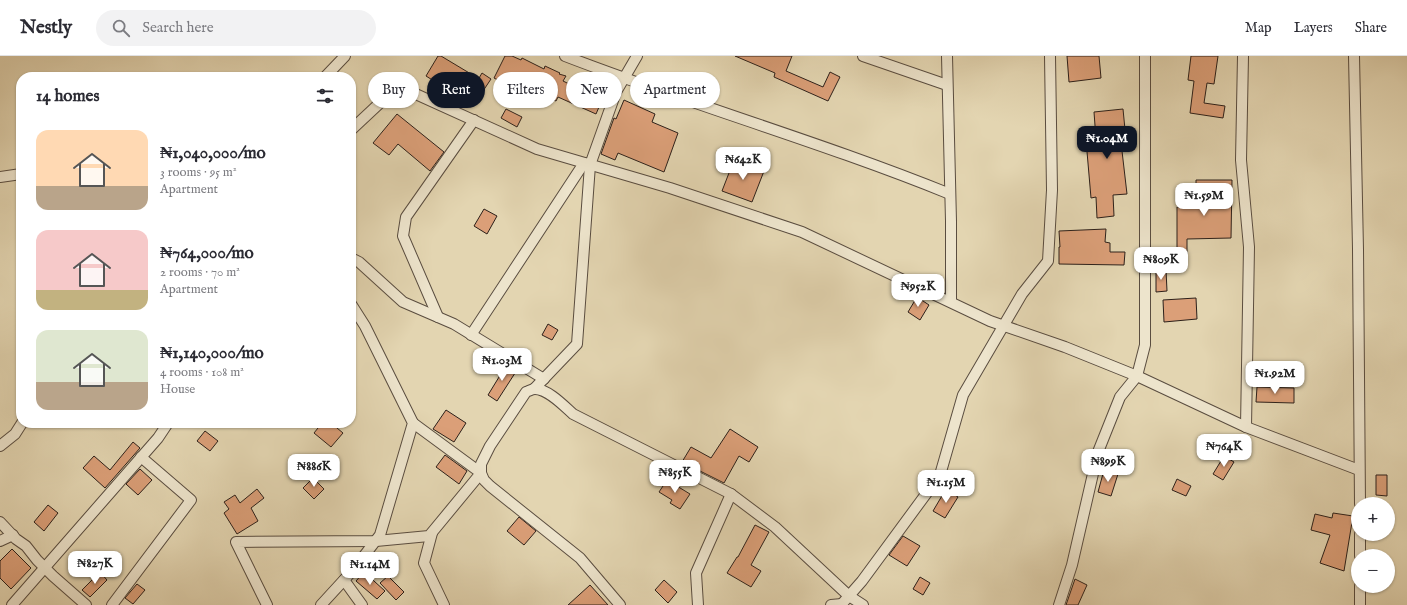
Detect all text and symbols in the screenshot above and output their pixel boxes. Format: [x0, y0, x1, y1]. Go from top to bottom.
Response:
search box [96, 10, 376, 46]
text: Nestly [20, 16, 72, 40]
icon: search [110, 17, 132, 39]
text: Search here [142, 18, 214, 37]
text: Map [1245, 19, 1272, 37]
text: Layers [1294, 19, 1333, 37]
text: Share [1355, 19, 1387, 37]
chip: Buy [368, 72, 419, 108]
chip: Rent [427, 72, 485, 108]
chip: Filters [493, 72, 558, 108]
chip: New [566, 72, 622, 108]
chip: Apartment [630, 72, 720, 108]
icon: filters [314, 85, 336, 107]
text: 14 homes [36, 86, 99, 107]
pin: ₦1.04M [1074, 126, 1140, 160]
text: ₦1.04M [1086, 130, 1128, 147]
text: ₦1,040,000/mo [160, 143, 266, 164]
icon: home [68, 146, 116, 194]
pin: ₦642K [715, 147, 771, 181]
text: ₦642K [725, 151, 761, 168]
text: 3 rooms · 95 m² [160, 164, 237, 181]
text: Apartment [160, 181, 218, 198]
pin: ₦1.59M [1171, 183, 1237, 217]
text: ₦1.59M [1184, 187, 1224, 204]
text: ₦764,000/mo [160, 243, 254, 264]
icon: home [68, 246, 116, 294]
pin: ₦809K [1133, 247, 1189, 281]
text: ₦809K [1143, 251, 1179, 268]
text: 2 rooms · 70 m² [160, 264, 240, 281]
pin: ₦952K [890, 274, 946, 308]
text: ₦952K [900, 278, 936, 295]
text: Apartment [160, 281, 218, 298]
text: ₦1,140,000/mo [160, 343, 264, 364]
icon: home [68, 346, 116, 394]
pin: ₦1.03M [469, 348, 535, 382]
text: ₦1.03M [482, 352, 522, 369]
pin: ₦1.92M [1242, 361, 1308, 395]
text: 4 rooms · 108 m² [160, 364, 244, 381]
text: ₦1.92M [1254, 365, 1296, 382]
text: House [160, 381, 195, 398]
pin: ₦764K [1196, 434, 1252, 468]
text: ₦764K [1206, 438, 1242, 455]
pin: ₦899K [1080, 449, 1136, 483]
text: ₦899K [1090, 453, 1126, 470]
pin: ₦886K [286, 454, 342, 488]
text: ₦886K [297, 458, 331, 475]
pin: ₦855K [647, 460, 703, 494]
text: ₦855K [658, 464, 692, 481]
pin: ₦1.15M [913, 470, 979, 504]
text: ₦1.15M [927, 474, 965, 491]
map controls [1351, 497, 1395, 593]
button: + [1351, 497, 1395, 541]
button: − [1351, 549, 1395, 593]
pin: ₦827K [67, 551, 123, 585]
pin: ₦1.14M [337, 552, 403, 586]
text: ₦827K [77, 555, 113, 572]
text: ₦1.14M [350, 556, 390, 573]

